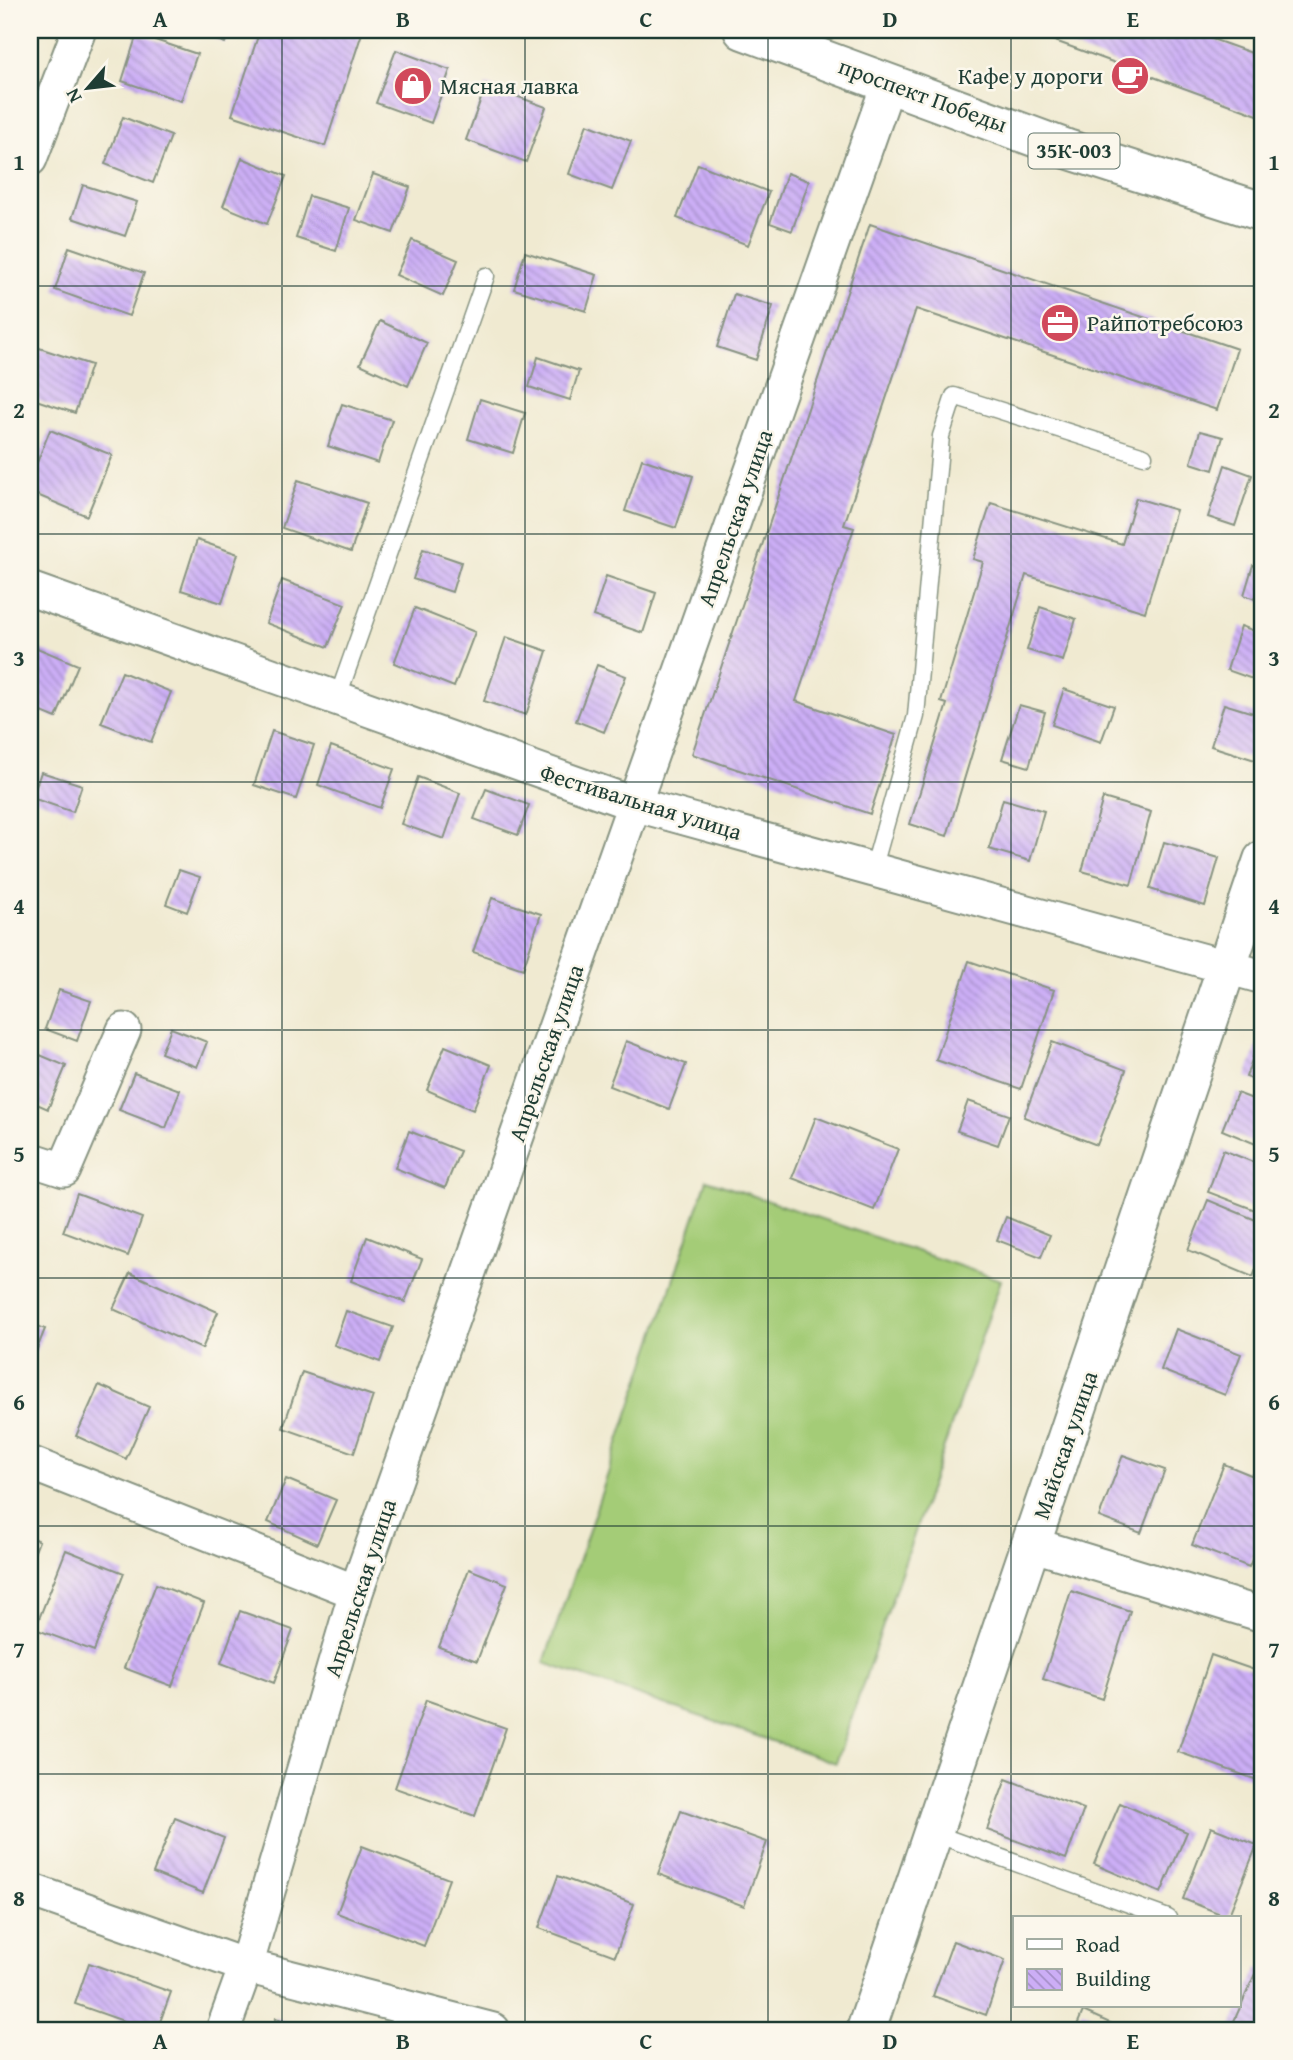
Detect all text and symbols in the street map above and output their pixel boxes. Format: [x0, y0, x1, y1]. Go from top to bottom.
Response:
text: A [153, 2, 168, 35]
text: B [396, 2, 410, 35]
text: C [639, 2, 653, 35]
text: D [883, 2, 898, 35]
text: E [1127, 2, 1139, 35]
street label: проспект Победы [834, 49, 1012, 140]
north arrow [52, 52, 122, 122]
cafe icon: Кафе у дороги [1109, 55, 1151, 97]
place label: Кафе у дороги [958, 59, 1103, 92]
shop icon: Мясная лавка [392, 65, 434, 107]
place label: Мясная лавка [440, 69, 579, 102]
text: N [58, 84, 88, 108]
road number: 35К-003 [1028, 134, 1120, 168]
text: 1 [13, 145, 25, 178]
text: 1 [1268, 145, 1280, 178]
office icon: Райпотребсоюз [1039, 302, 1081, 344]
place label: Райпотребсоюз [1087, 306, 1243, 339]
text: 2 [13, 393, 25, 426]
text: 2 [1268, 393, 1280, 426]
street label: Апрельская улица [689, 425, 780, 611]
text: 3 [13, 641, 25, 674]
text: 3 [1268, 641, 1280, 674]
street label: Фестивальная улица [536, 755, 746, 848]
text: 4 [13, 889, 25, 922]
text: 4 [1268, 889, 1280, 922]
street label: Апрельская улица [500, 960, 591, 1146]
text: 5 [13, 1137, 25, 1170]
text: 5 [1268, 1137, 1280, 1170]
street label: Майская улица [1024, 1366, 1105, 1523]
text: 6 [13, 1385, 25, 1418]
text: 6 [1268, 1385, 1280, 1418]
street label: Апрельская улица [315, 1494, 404, 1681]
text: 7 [13, 1633, 25, 1666]
text: 7 [1268, 1633, 1280, 1666]
text: 8 [13, 1881, 25, 1914]
text: 8 [1268, 1881, 1280, 1914]
legend [1013, 1916, 1240, 2008]
text: Road [1076, 1929, 1121, 1960]
text: Building [1076, 1963, 1151, 1994]
text: A [153, 2024, 168, 2057]
text: B [396, 2024, 410, 2057]
text: C [639, 2024, 653, 2057]
text: D [883, 2024, 898, 2057]
text: E [1127, 2024, 1139, 2057]

